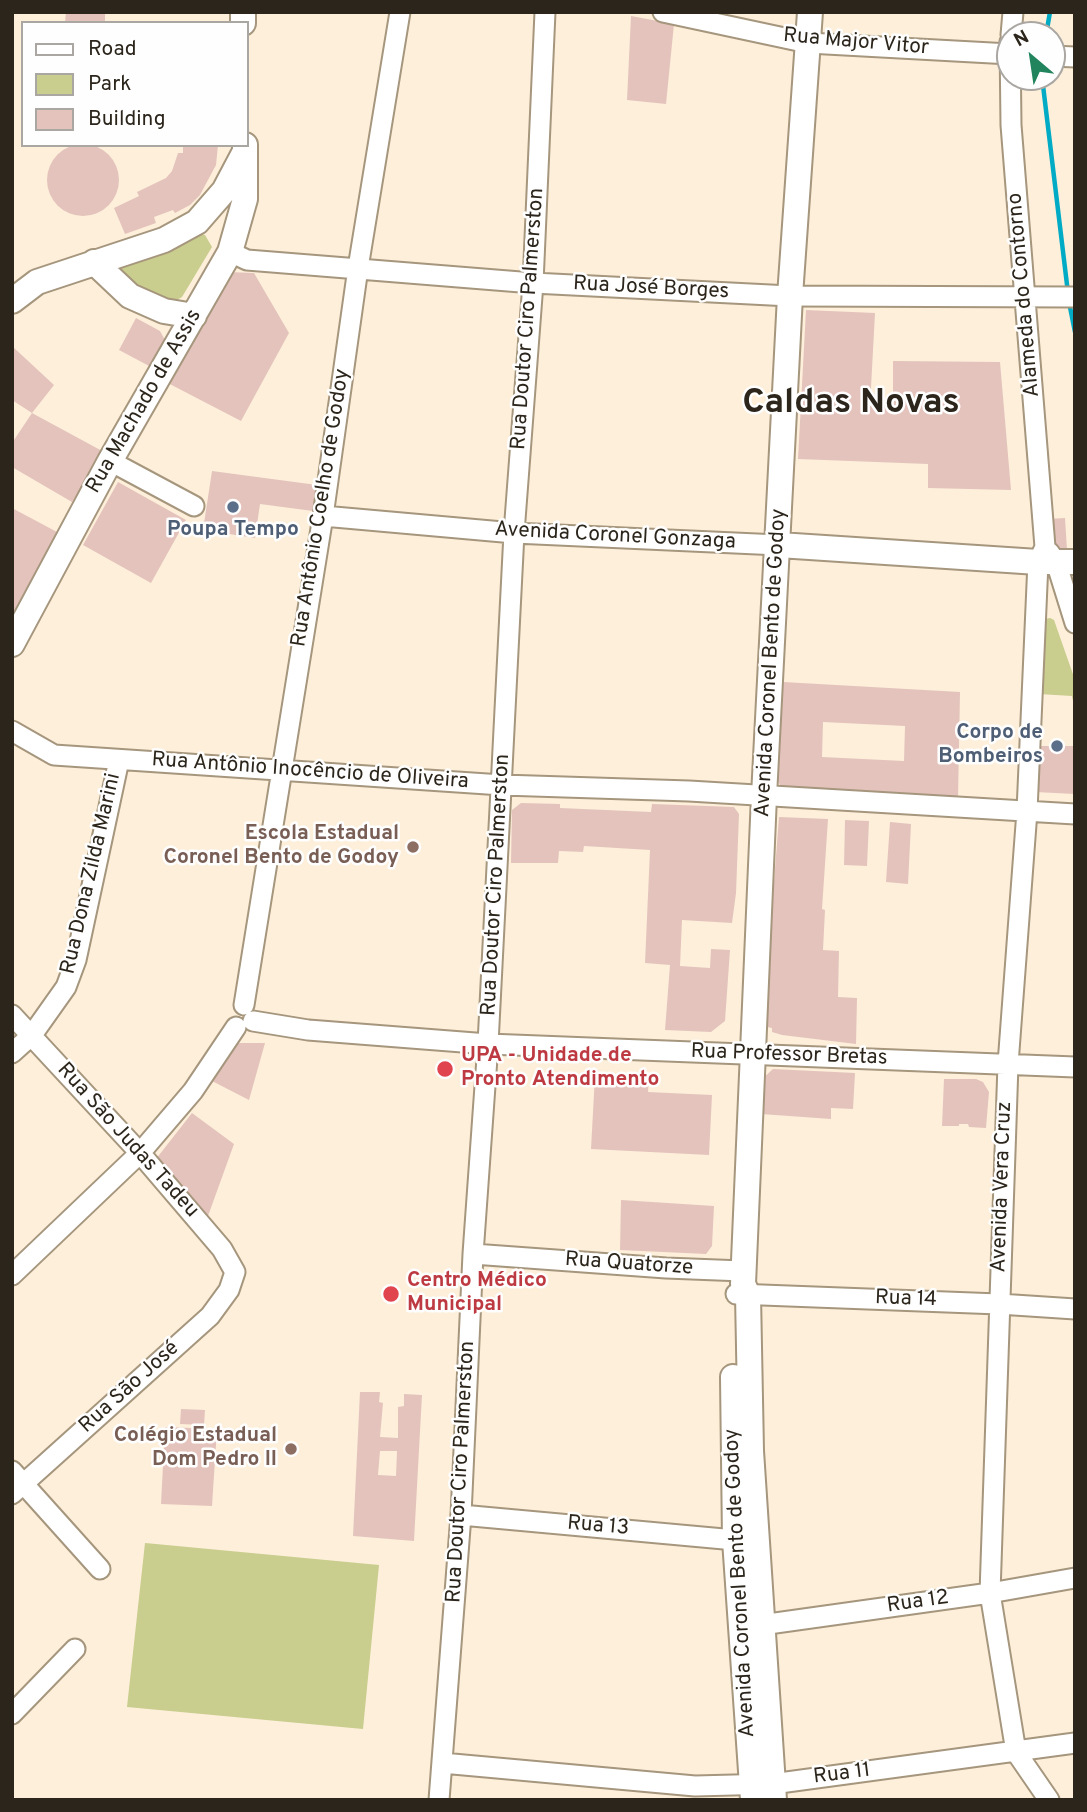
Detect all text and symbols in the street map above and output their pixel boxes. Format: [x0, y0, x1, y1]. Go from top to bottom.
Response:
legend [21, 21, 248, 147]
north arrow [996, 21, 1066, 91]
street label: Rua Major Vitor [782, 24, 930, 62]
text: N [1010, 26, 1034, 53]
text: Road [88, 36, 137, 63]
text: Park [88, 71, 131, 98]
text: Building [88, 106, 166, 133]
street label: Rua Doutor Ciro Palmerston [507, 187, 551, 451]
street label: Alameda do Contorno [1004, 192, 1046, 398]
street label: Rua José Borges [572, 272, 730, 306]
street label: Rua Machado de Assis [82, 305, 208, 499]
street label: Rua Antônio Coelho de Godoy [288, 367, 356, 649]
district label: Caldas Novas [742, 384, 960, 426]
marker: Poupa Tempo [225, 499, 241, 515]
street label: Avenida Coronel Bento de Godoy [751, 508, 793, 818]
place label: Poupa Tempo [167, 518, 299, 544]
street label: Avenida Coronel Gonzaga [494, 518, 736, 556]
place label: Corpo de Bombeiros [938, 721, 1043, 771]
marker: Corpo de Bombeiros [1049, 738, 1065, 754]
street label: Rua Antônio Inocêncio de Oliveira [151, 748, 469, 796]
street label: Rua Doutor Ciro Palmerston [478, 753, 516, 1017]
street label: Rua Dona Zilda Marini [57, 771, 127, 977]
place label: Escola Estadual Coronel Bento de Godoy [164, 822, 399, 872]
marker: Escola Estadual Coronel Bento de Godoy [405, 839, 421, 855]
street label: Rua Professor Bretas [690, 1040, 888, 1072]
place label: UPA - Unidade de Pronto Atendimento [461, 1044, 659, 1094]
street label: Rua São Judas Tadeu [51, 1058, 203, 1224]
marker: UPA - Unidade de Pronto Atendimento [435, 1059, 455, 1079]
street label: Avenida Vera Cruz [987, 1101, 1019, 1273]
street label: Rua Quatorze [564, 1248, 694, 1282]
place label: Centro Médico Municipal [407, 1269, 547, 1319]
marker: Centro Médico Municipal [381, 1284, 401, 1304]
street label: Rua 14 [875, 1286, 937, 1314]
street label: Rua São José [75, 1337, 185, 1439]
street label: Rua Doutor Ciro Palmerston [443, 1340, 481, 1604]
place label: Colégio Estadual Dom Pedro II [114, 1424, 277, 1474]
street label: Avenida Coronel Bento de Godoy [720, 1428, 762, 1738]
marker: Colégio Estadual Dom Pedro II [283, 1441, 299, 1457]
street label: Rua 13 [566, 1512, 630, 1542]
street label: Rua 12 [885, 1586, 951, 1620]
street label: Rua 11 [812, 1759, 872, 1791]

